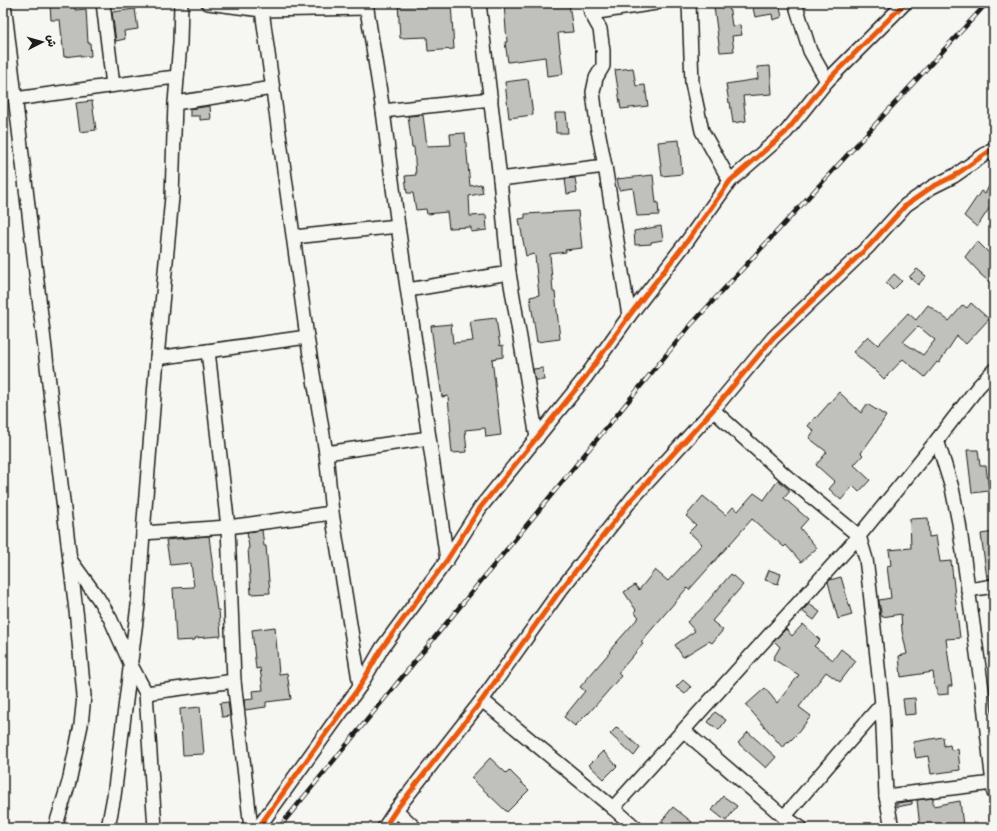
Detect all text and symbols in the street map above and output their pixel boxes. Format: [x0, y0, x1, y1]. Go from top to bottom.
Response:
north arrow [22, 22, 62, 62]
text: ش [44, 34, 60, 48]

